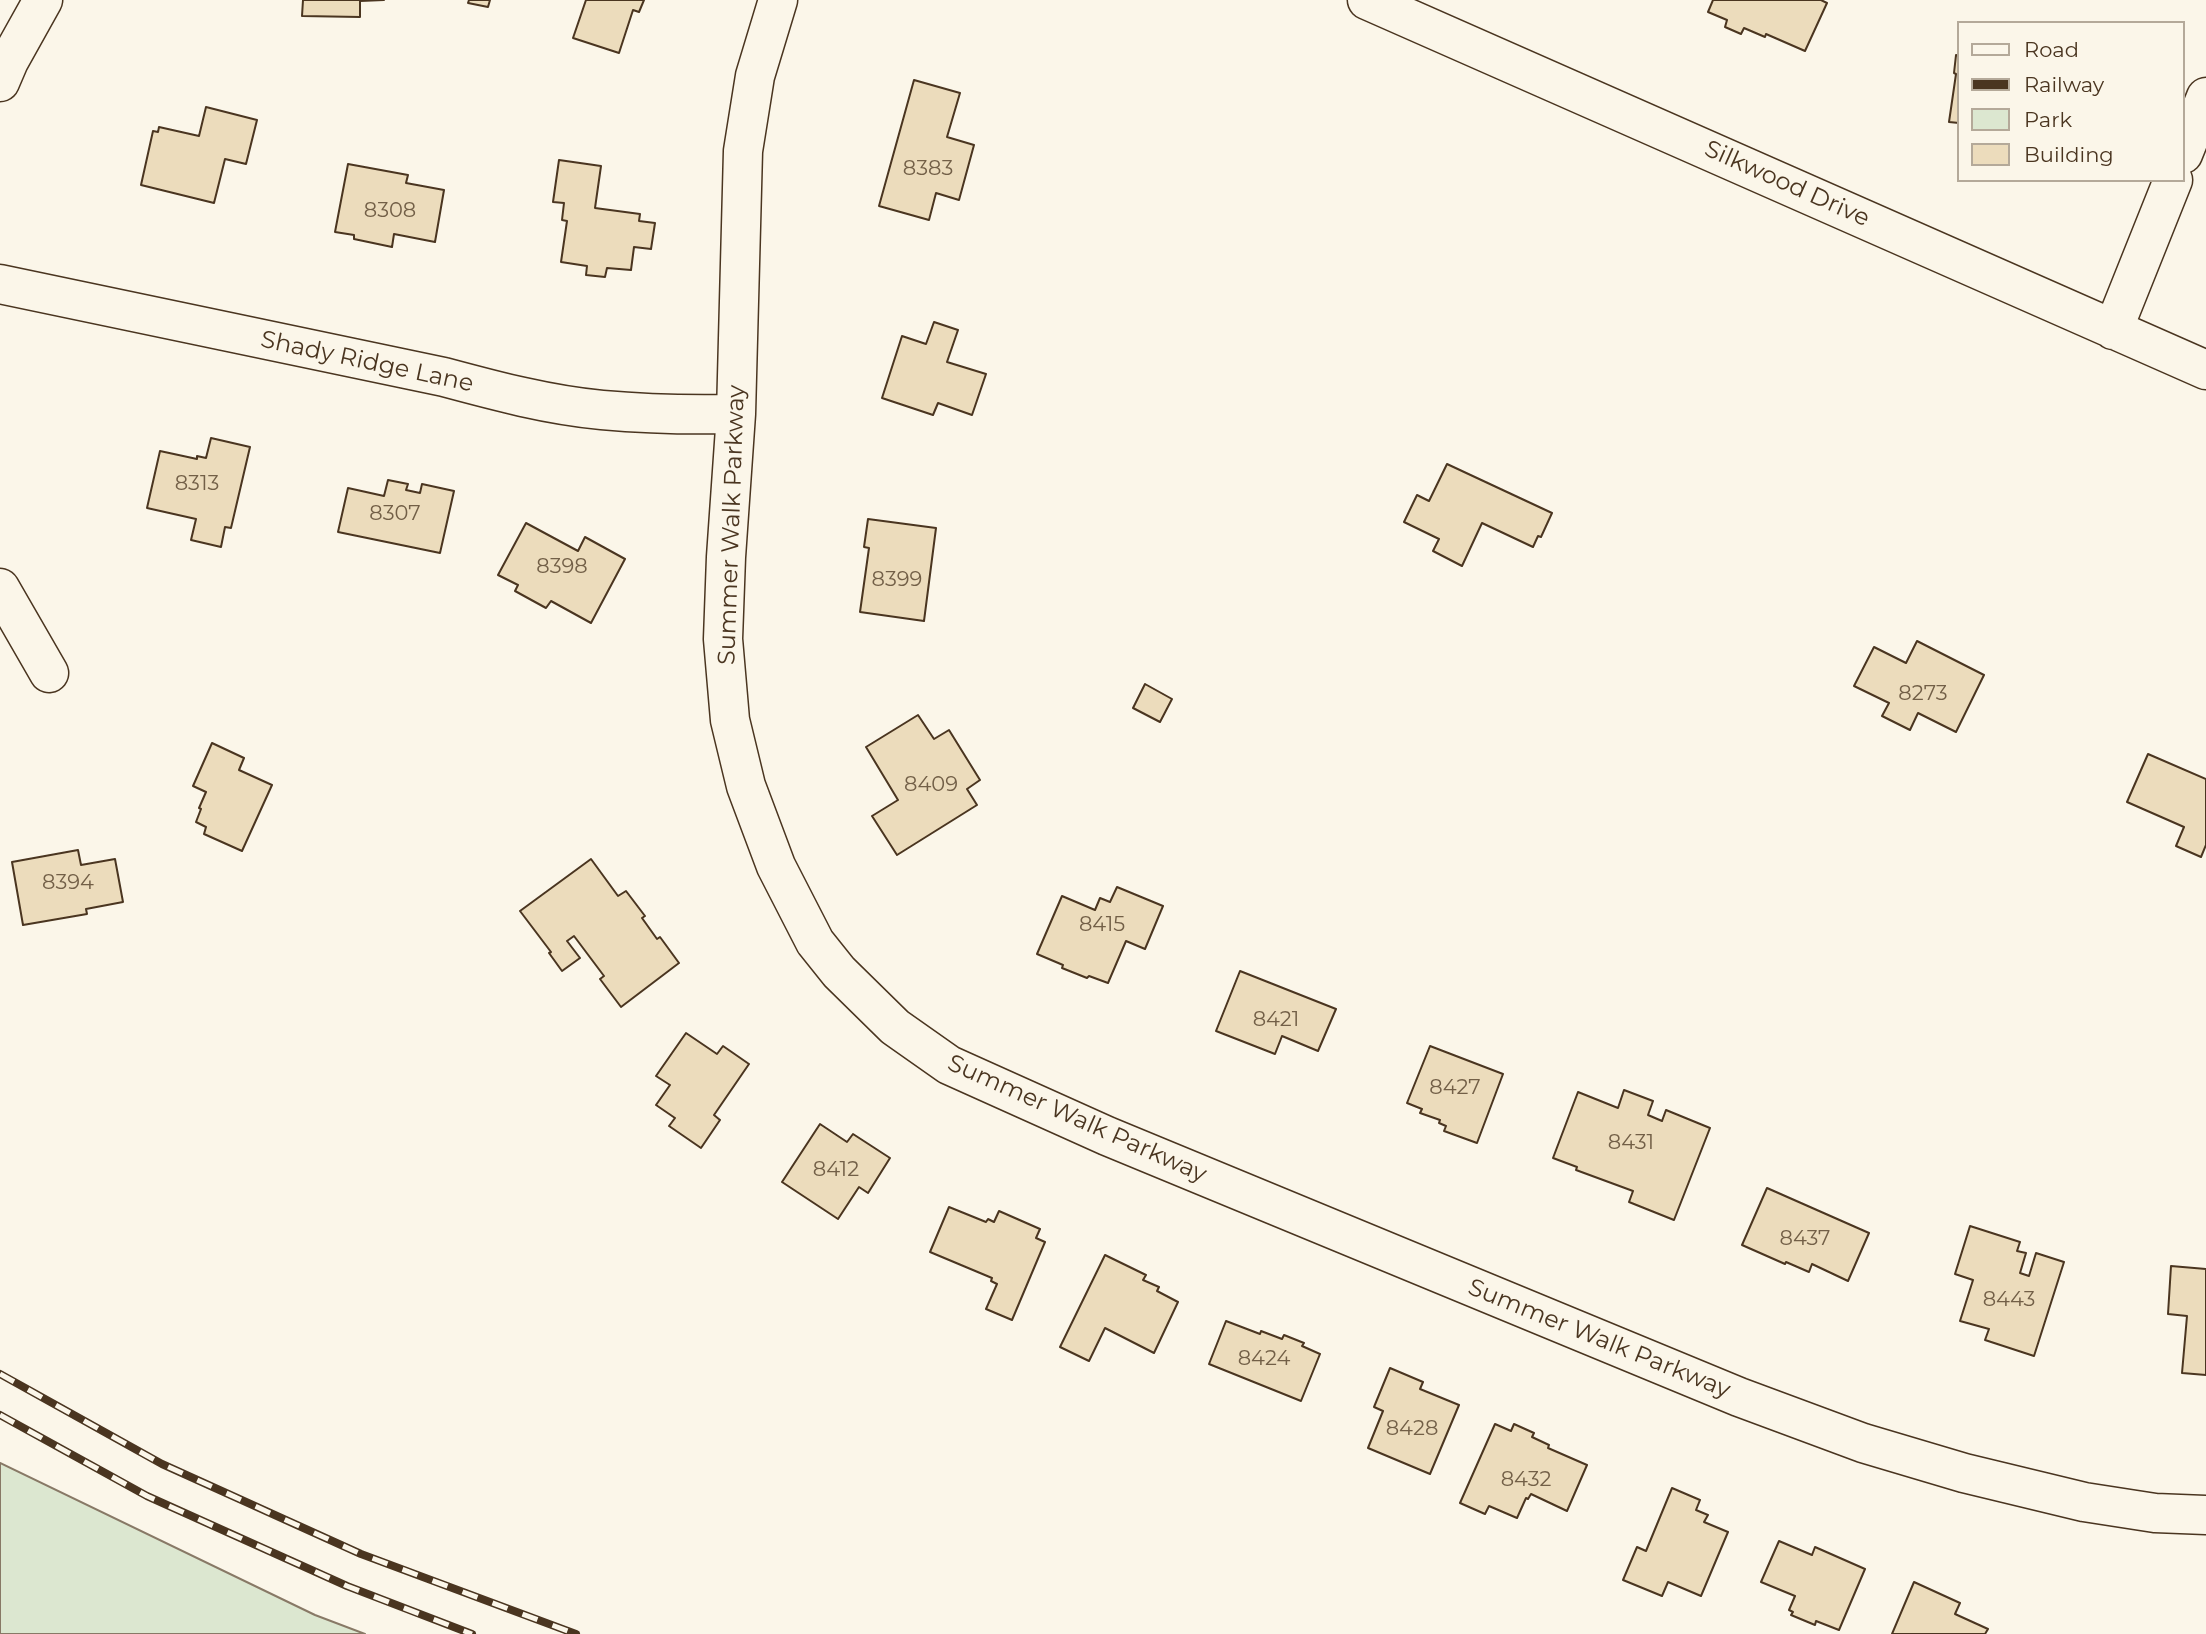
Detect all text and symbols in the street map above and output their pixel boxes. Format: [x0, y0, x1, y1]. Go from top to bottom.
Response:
legend [1958, 21, 2185, 182]
text: Road [2024, 37, 2079, 62]
text: Railway [2024, 72, 2104, 97]
text: Park [2024, 107, 2072, 132]
street label: Silkwood Drive [1700, 135, 1874, 233]
text: Building [2024, 142, 2114, 167]
house number: 8383 [903, 156, 953, 182]
house number: 8308 [364, 198, 416, 224]
street label: Shady Ridge Lane [258, 325, 476, 399]
street label: Summer Walk Parkway [713, 384, 751, 666]
house number: 8313 [175, 471, 219, 497]
house number: 8307 [369, 501, 421, 527]
house number: 8398 [536, 554, 588, 580]
house number: 8399 [872, 567, 922, 593]
house number: 8273 [1898, 681, 1948, 707]
house number: 8409 [904, 772, 958, 798]
house number: 8394 [42, 870, 94, 896]
house number: 8415 [1079, 912, 1125, 938]
house number: 8421 [1253, 1007, 1299, 1033]
street label: Summer Walk Parkway [943, 1049, 1211, 1189]
house number: 8427 [1429, 1075, 1481, 1101]
house number: 8431 [1608, 1130, 1654, 1156]
house number: 8412 [813, 1157, 859, 1183]
house number: 8437 [1780, 1226, 1830, 1252]
street label: Summer Walk Parkway [1464, 1273, 1734, 1405]
house number: 8443 [1983, 1287, 2035, 1313]
house number: 8424 [1238, 1346, 1290, 1372]
house number: 8428 [1386, 1416, 1438, 1442]
house number: 8432 [1501, 1467, 1551, 1493]

